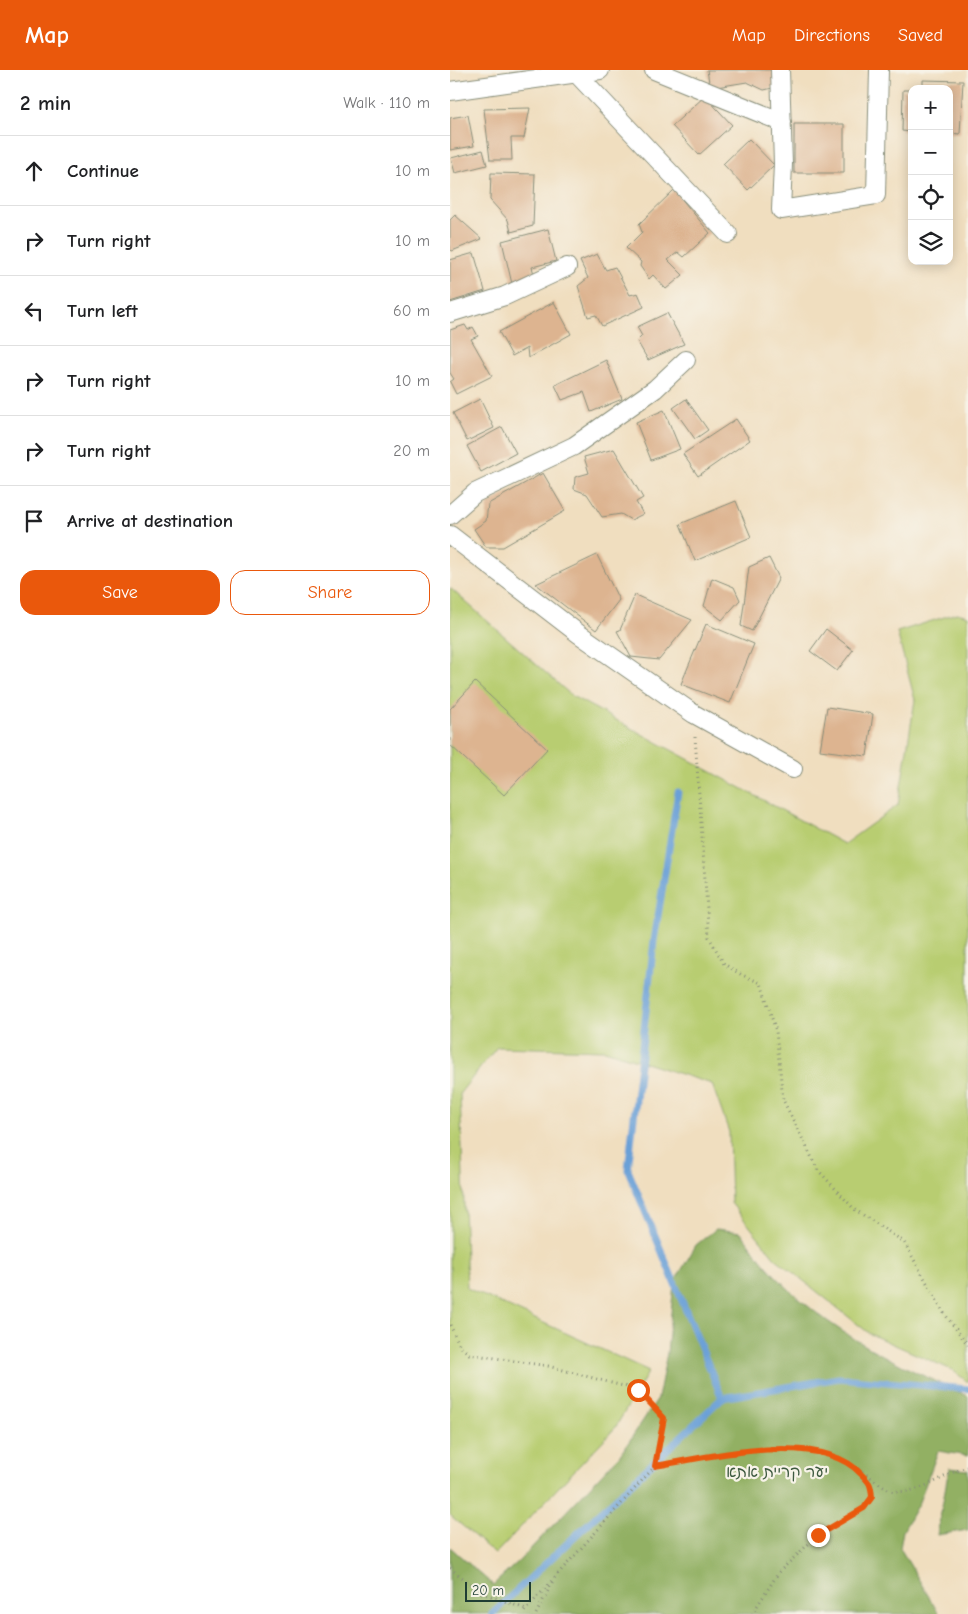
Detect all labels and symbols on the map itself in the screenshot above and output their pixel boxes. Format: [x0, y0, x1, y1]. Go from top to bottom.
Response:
route start [627, 1379, 650, 1402]
park label: יער קריית אתא [726, 1463, 828, 1482]
route end [807, 1524, 830, 1547]
scale bar [465, 1579, 531, 1602]

